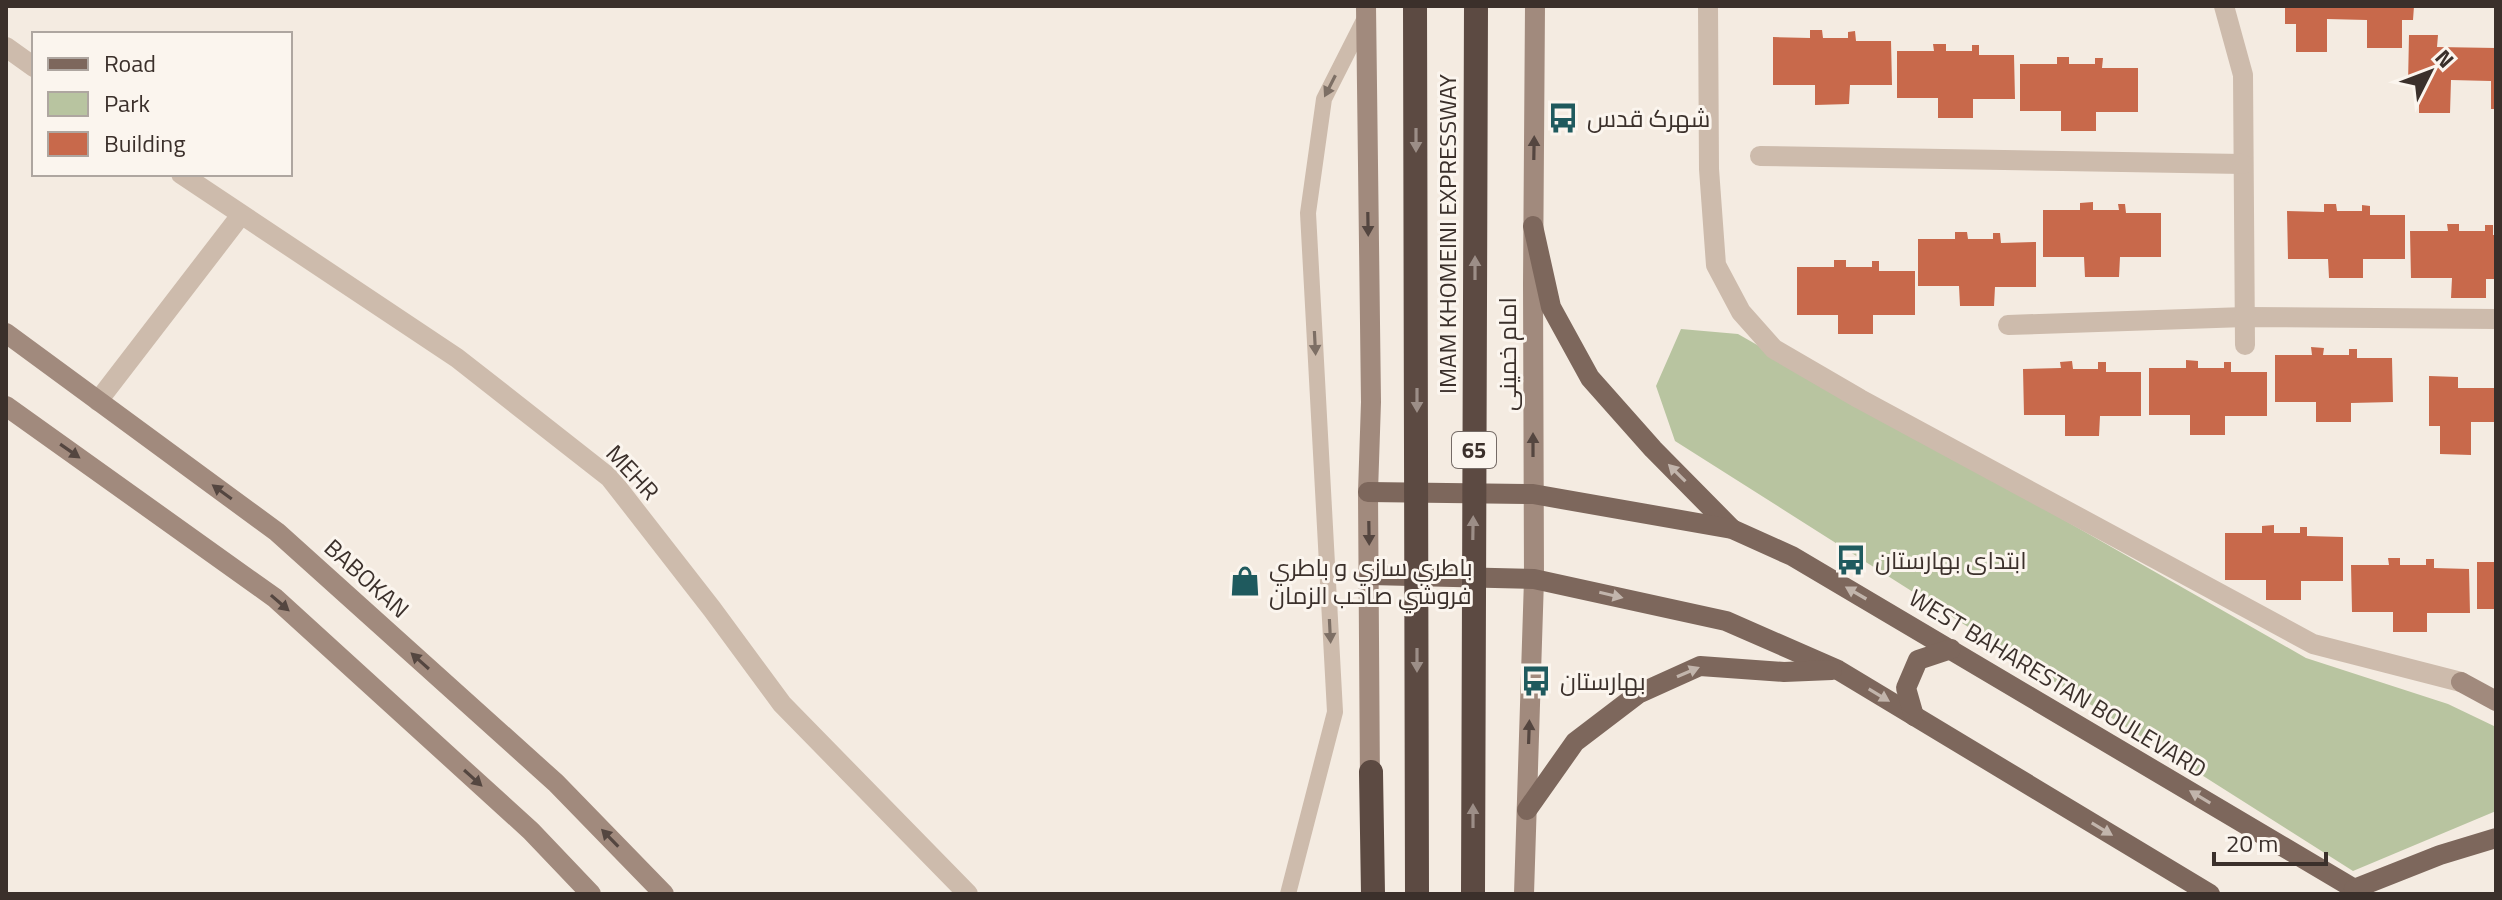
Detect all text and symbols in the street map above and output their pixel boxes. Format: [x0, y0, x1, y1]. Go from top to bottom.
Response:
legend [32, 32, 292, 176]
north arrow [2390, 32, 2470, 112]
text: N [2427, 42, 2463, 76]
text: Road [104, 45, 156, 81]
street label: IMAM KHOMEINI EXPRESSWAY [1429, 74, 1465, 394]
one-way arrow [1324, 75, 1337, 98]
text: Park [104, 85, 150, 121]
place label: شهرک قدس [1587, 100, 1710, 136]
bus stop icon: شهرک قدس [1546, 101, 1580, 135]
text: Building [104, 125, 186, 161]
one-way arrow [1410, 128, 1422, 153]
one-way arrow [1528, 135, 1540, 160]
one-way arrow [1362, 212, 1375, 237]
one-way arrow [1469, 255, 1482, 280]
street label: امام خمینی [1489, 297, 1525, 411]
one-way arrow [1309, 331, 1322, 356]
one-way arrow [1411, 388, 1423, 413]
road number: 65 [1452, 432, 1496, 468]
one-way arrow [1527, 432, 1539, 457]
street label: MEHR [598, 436, 668, 508]
one-way arrow [59, 443, 80, 458]
one-way arrow [1668, 464, 1687, 483]
one-way arrow [212, 485, 233, 500]
one-way arrow [1467, 515, 1479, 540]
one-way arrow [1363, 521, 1375, 546]
street label: BABOKAN [316, 530, 418, 626]
place label: ابتدای بهارستان [1875, 542, 2027, 578]
bus stop icon: ابتدای بهارستان [1834, 543, 1868, 577]
place label: باطري سازي و باطري فروشي صاحب الزمان [1269, 549, 1473, 614]
shop icon: باطري سازي و باطري فروشي صاحب الزمان [1228, 564, 1262, 598]
street label: WEST BAHARESTAN BOULEVARD [1902, 580, 2214, 786]
one-way arrow [1845, 587, 1867, 601]
one-way arrow [1598, 589, 1623, 602]
one-way arrow [270, 594, 290, 611]
one-way arrow [1324, 619, 1337, 644]
one-way arrow [1411, 648, 1423, 673]
one-way arrow [411, 652, 430, 670]
place label: بهارستان [1560, 663, 1646, 699]
bus stop icon: بهارستان [1519, 664, 1553, 698]
one-way arrow [1676, 665, 1700, 678]
one-way arrow [1868, 688, 1890, 702]
one-way arrow [1523, 719, 1536, 744]
one-way arrow [463, 768, 482, 786]
one-way arrow [2189, 790, 2211, 804]
one-way arrow [1467, 803, 1479, 828]
scale bar [2214, 816, 2326, 866]
one-way arrow [2091, 822, 2113, 836]
text: 20 m [2226, 825, 2278, 861]
one-way arrow [601, 829, 619, 848]

